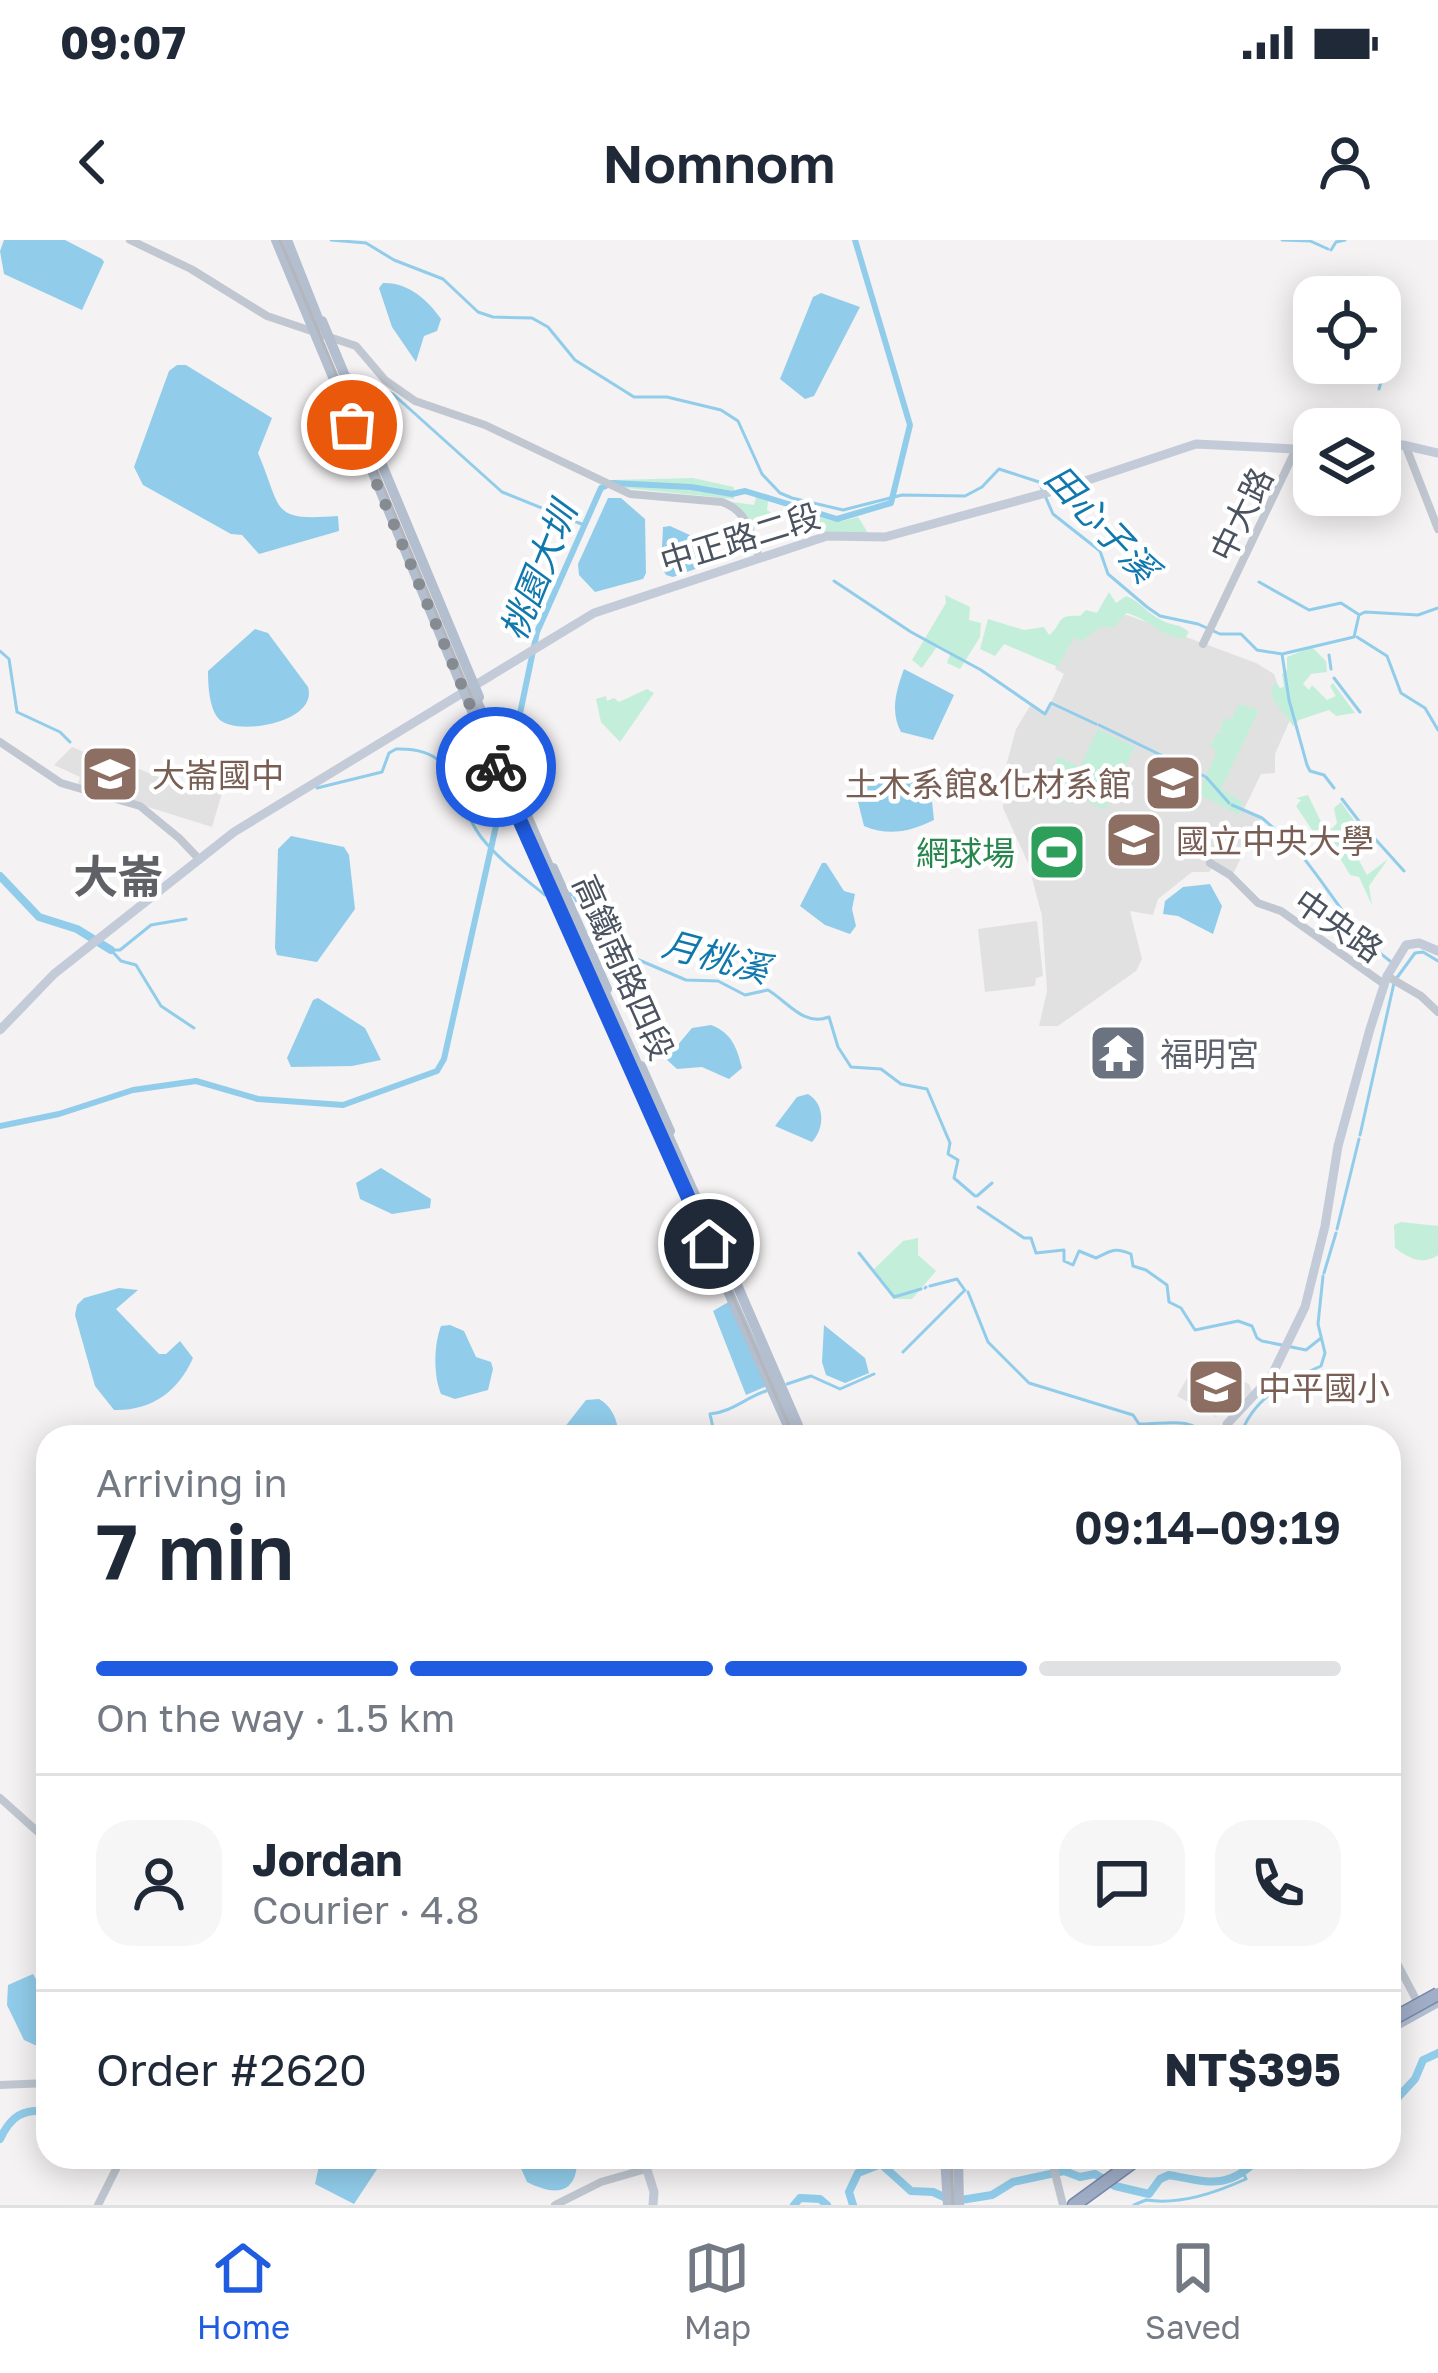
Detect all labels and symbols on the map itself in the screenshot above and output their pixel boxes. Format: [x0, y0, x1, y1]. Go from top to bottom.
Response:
pin [301, 374, 403, 476]
water label: 田心子溪 [1037, 456, 1170, 594]
street label: 中大路 [1202, 461, 1280, 567]
water label: 桃園大圳 [491, 492, 587, 646]
street label: 中正路二段 [655, 495, 825, 581]
courier [436, 707, 556, 827]
school or university icon: 大崙國中 [79, 743, 141, 805]
school or university icon: 土木系館&化材系館 [1142, 752, 1204, 814]
place label: 大崙國中 [152, 755, 284, 794]
place label: 土木系館&化材系館 [845, 764, 1131, 803]
school or university icon: 國立中央大學 [1103, 809, 1165, 871]
sports icon: 網球場 [1026, 821, 1088, 883]
place label: 國立中央大學 [1176, 821, 1374, 860]
place label: 網球場 [916, 833, 1015, 872]
district label: 大崙 [73, 849, 163, 903]
street label: 高鐵南路四段 [566, 869, 682, 1065]
street label: 中央路 [1287, 881, 1391, 969]
water label: 月桃溪 [658, 921, 779, 992]
temple icon: 福明宮 [1087, 1022, 1149, 1084]
place label: 福明宮 [1160, 1034, 1259, 1073]
pin [658, 1193, 760, 1295]
school or university icon: 中平國小 [1185, 1356, 1247, 1418]
place label: 中平國小 [1258, 1368, 1390, 1407]

